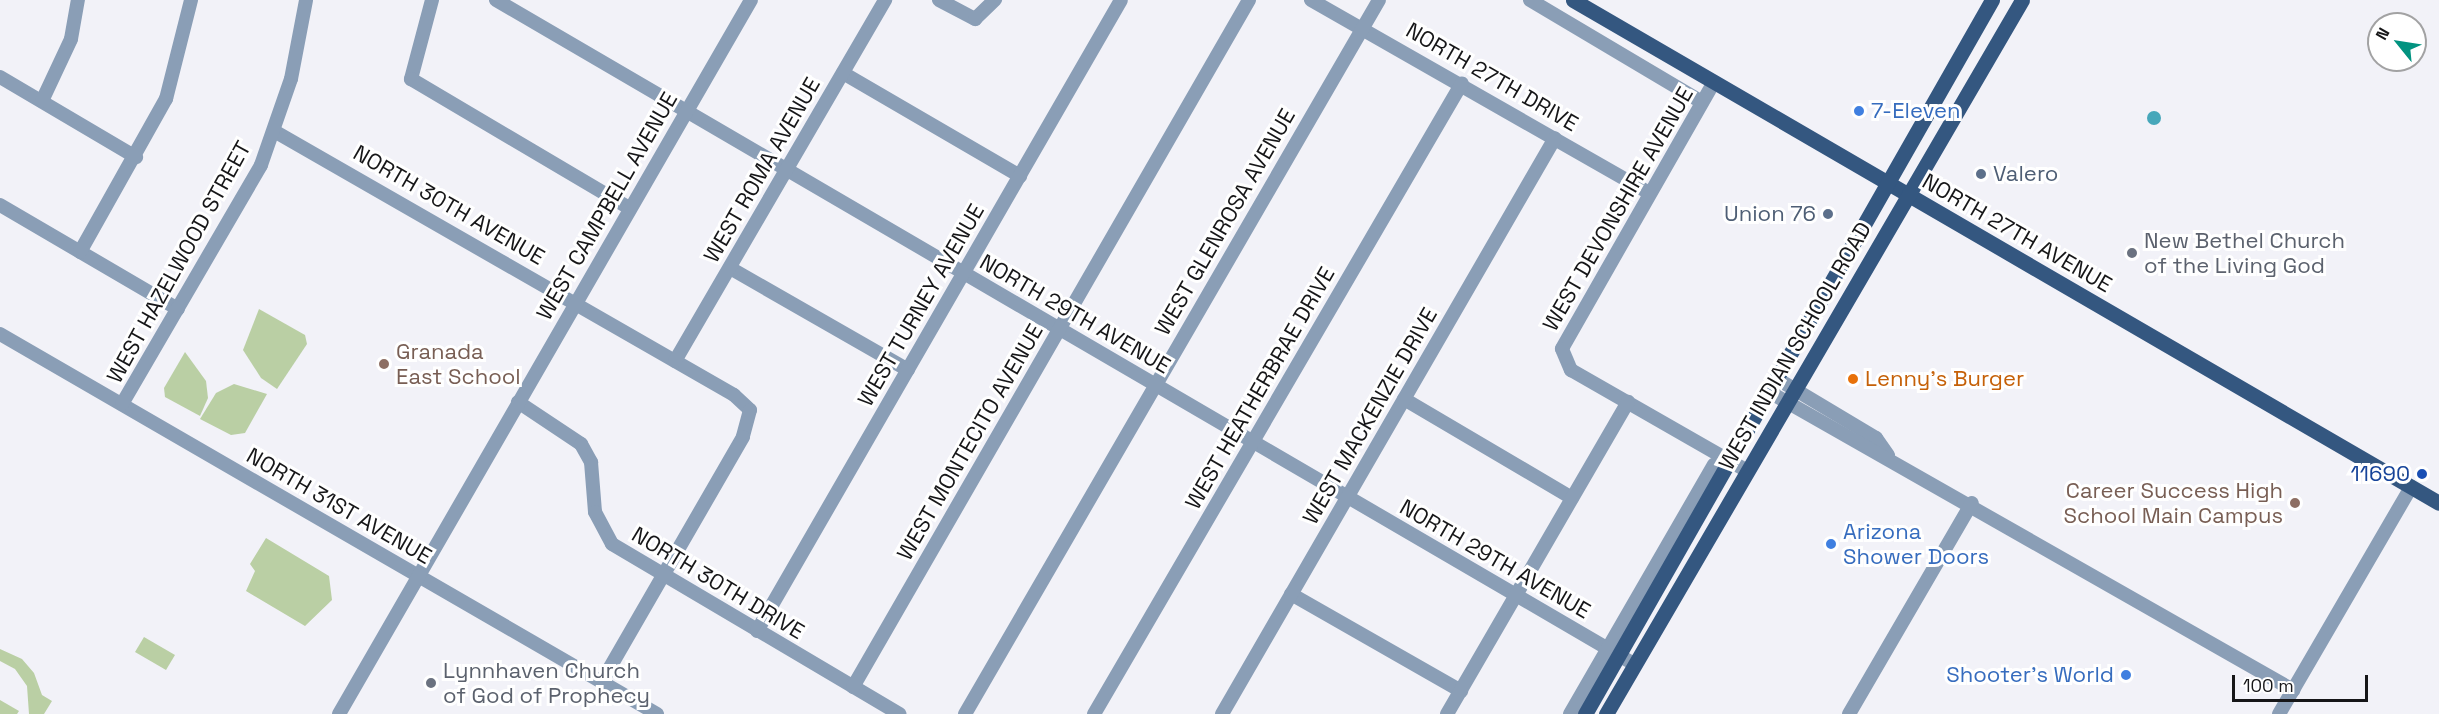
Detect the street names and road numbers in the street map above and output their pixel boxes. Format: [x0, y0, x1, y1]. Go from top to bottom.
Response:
street label: NORTH 27TH DRIVE [1401, 17, 1583, 137]
street label: WEST ROMA AVENUE [698, 72, 826, 268]
street label: WEST DEVONSHIRE AVENUE [1537, 82, 1699, 336]
street label: WEST CAMPBELL AVENUE [531, 87, 683, 325]
street label: WEST GLENROSA AVENUE [1149, 103, 1301, 341]
street label: WEST HAZELWOOD STREET [101, 136, 257, 388]
street label: NORTH 30TH AVENUE [349, 139, 549, 271]
street label: NORTH 27TH AVENUE [1917, 168, 2117, 298]
street label: WEST TURNEY AVENUE [852, 198, 990, 412]
street label: WEST INDIAN SCHOOL ROAD [1713, 217, 1877, 475]
street label: NORTH 29TH AVENUE [975, 249, 1175, 379]
street label: WEST HEATHERBRAE DRIVE [1180, 262, 1340, 514]
street label: WEST MACKENZIE DRIVE [1297, 303, 1443, 529]
street label: WEST MONTECITO AVENUE [891, 319, 1049, 565]
street label: NORTH 31ST AVENUE [241, 442, 437, 570]
street label: NORTH 29TH AVENUE [1395, 494, 1595, 624]
street label: NORTH 30TH DRIVE [627, 521, 809, 645]

